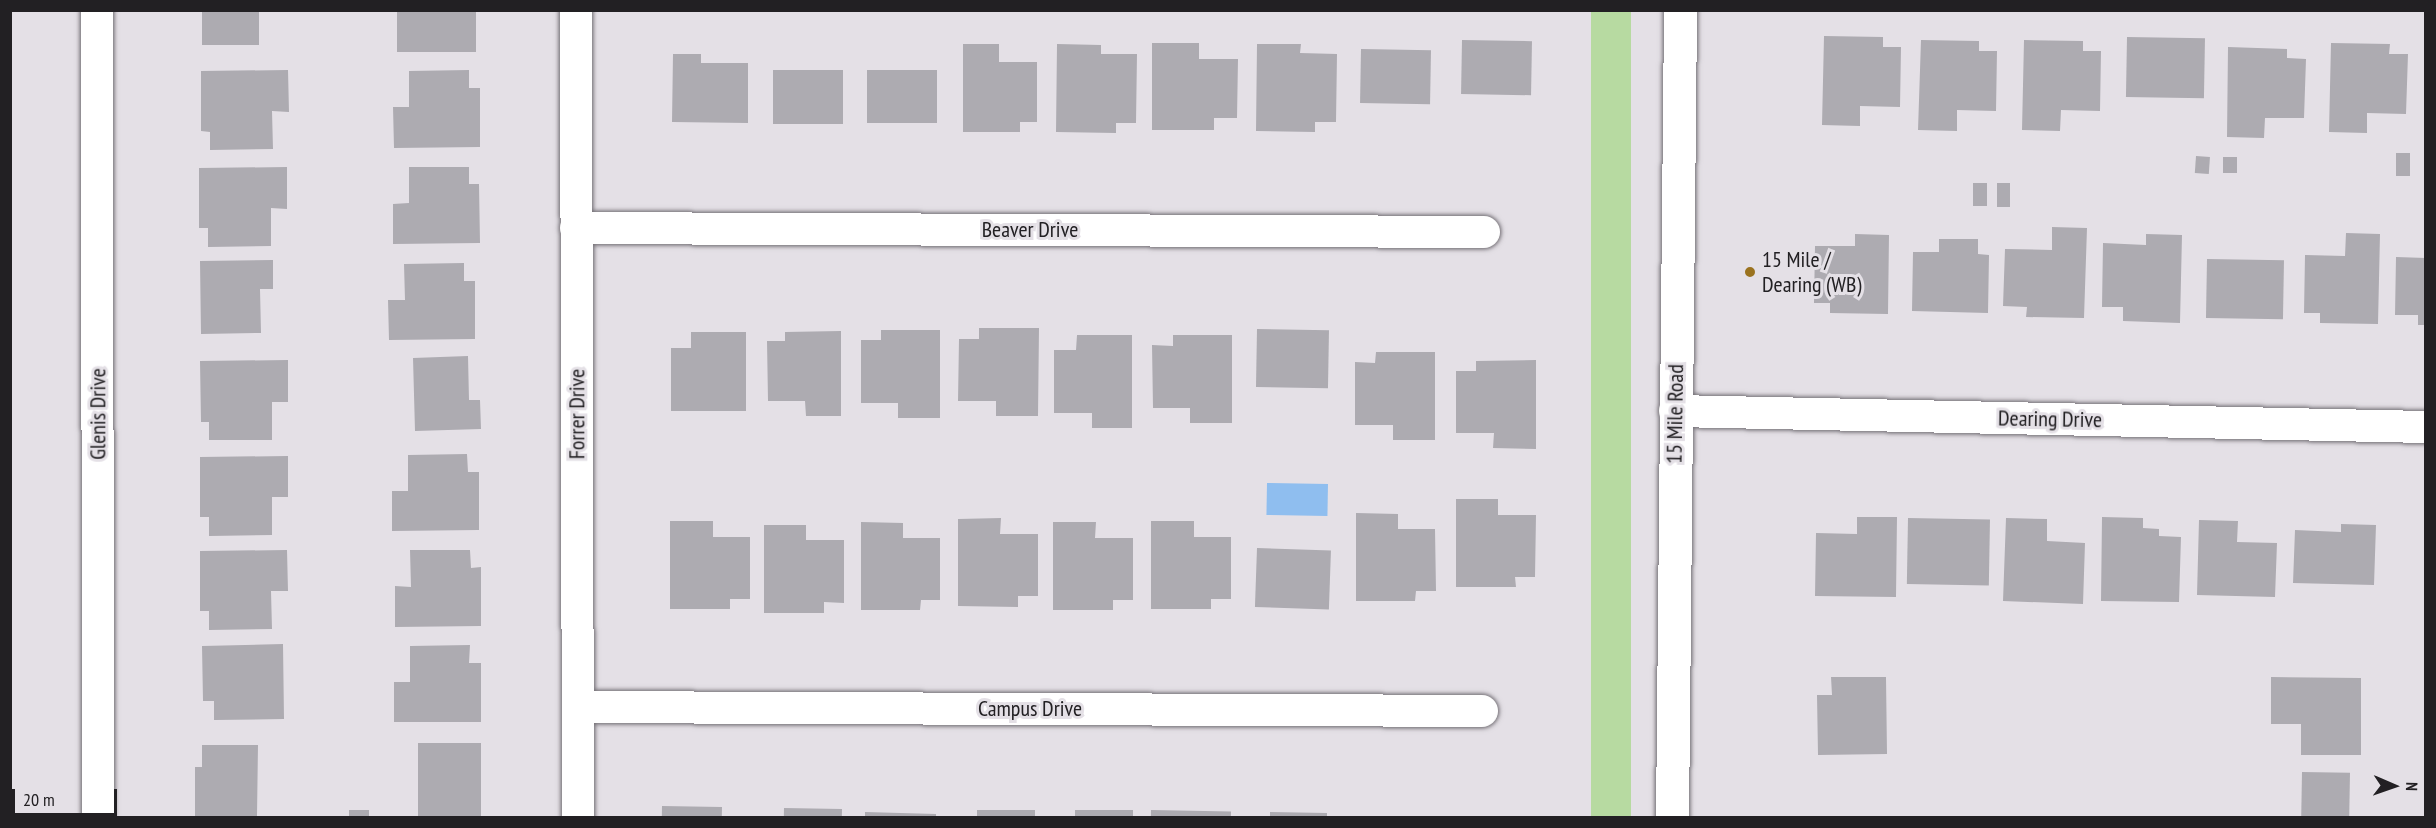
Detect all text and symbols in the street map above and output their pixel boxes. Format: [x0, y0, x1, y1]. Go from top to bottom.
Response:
street label: Beaver Drive [982, 217, 1078, 243]
place label: 15 Mile / Dearing (WB) [1762, 246, 1861, 298]
marker: 15 Mile / Dearing (WB) [1743, 265, 1757, 279]
street label: 15 Mile Road [1661, 364, 1689, 464]
street label: Glenis Drive [85, 368, 111, 460]
street label: Forrer Drive [564, 369, 590, 459]
street label: Dearing Drive [1998, 405, 2102, 433]
street label: Campus Drive [978, 696, 1082, 722]
north arrow [2364, 756, 2424, 816]
scale bar [15, 777, 120, 815]
text: N [2402, 782, 2422, 791]
text: 20 m [23, 788, 55, 811]

